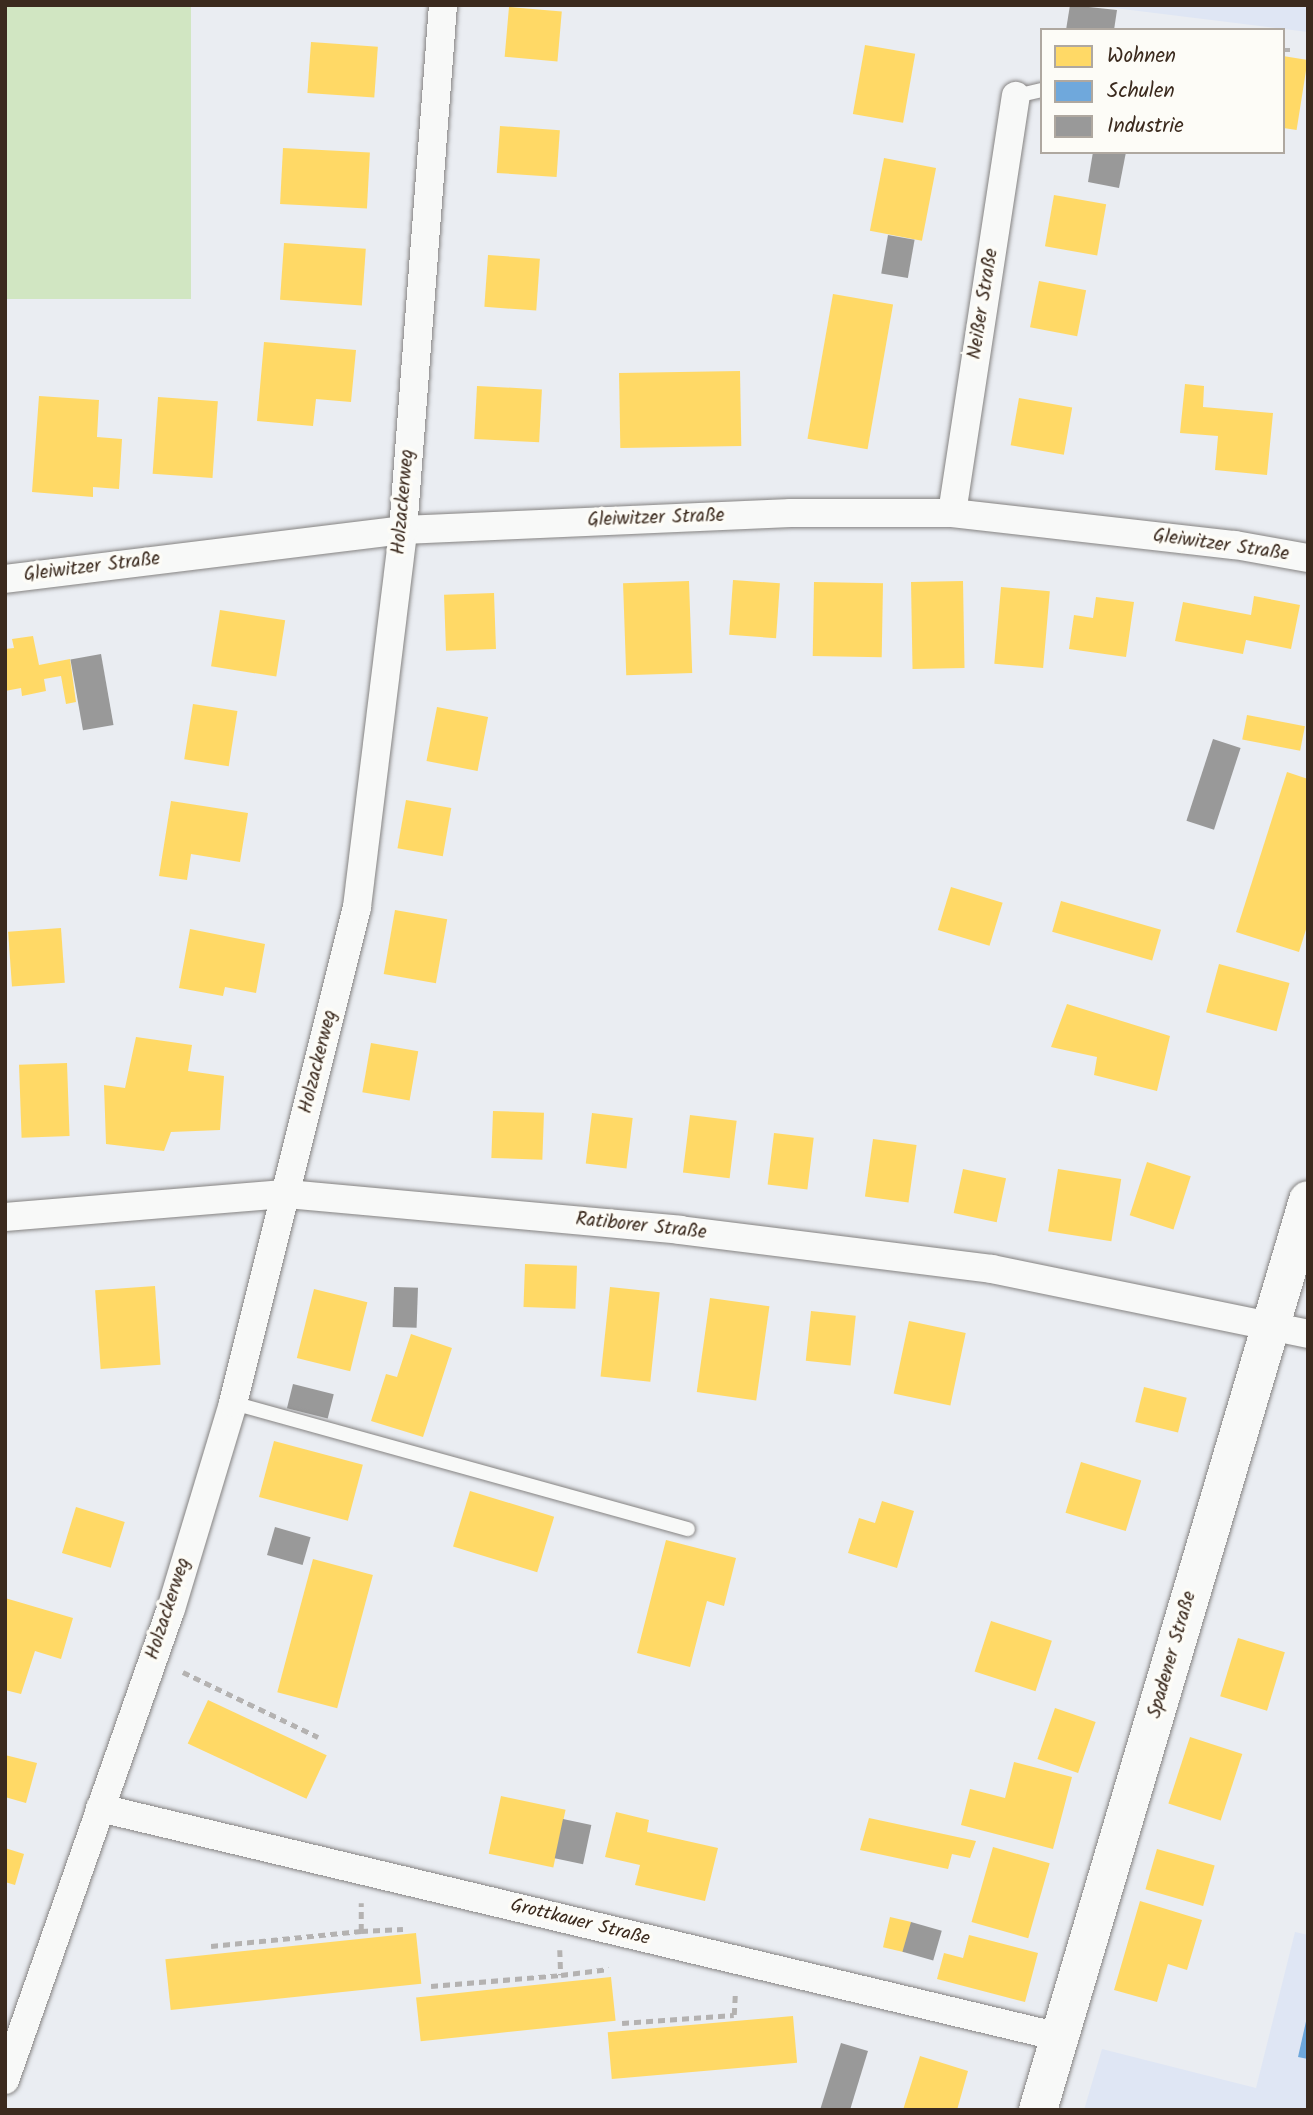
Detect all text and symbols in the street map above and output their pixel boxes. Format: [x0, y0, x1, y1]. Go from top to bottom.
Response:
legend [1040, 28, 1285, 154]
text: Wohnen [1107, 40, 1176, 73]
text: Schulen [1107, 75, 1175, 108]
text: Industrie [1107, 110, 1184, 143]
street label: Neißer Straße [964, 247, 1004, 361]
street label: Holzackerweg [388, 448, 420, 556]
street label: Gleiwitzer Straße [587, 505, 725, 533]
street label: Gleiwitzer Straße [1152, 525, 1290, 567]
street label: Gleiwitzer Straße [23, 548, 161, 588]
street label: Holzackerweg [295, 1008, 343, 1116]
street label: Ratiborer Straße [574, 1209, 708, 1245]
street label: Holzackerweg [142, 1555, 196, 1663]
street label: Spadener Straße [1144, 1589, 1202, 1721]
street label: Grottkauer Straße [508, 1895, 652, 1951]

